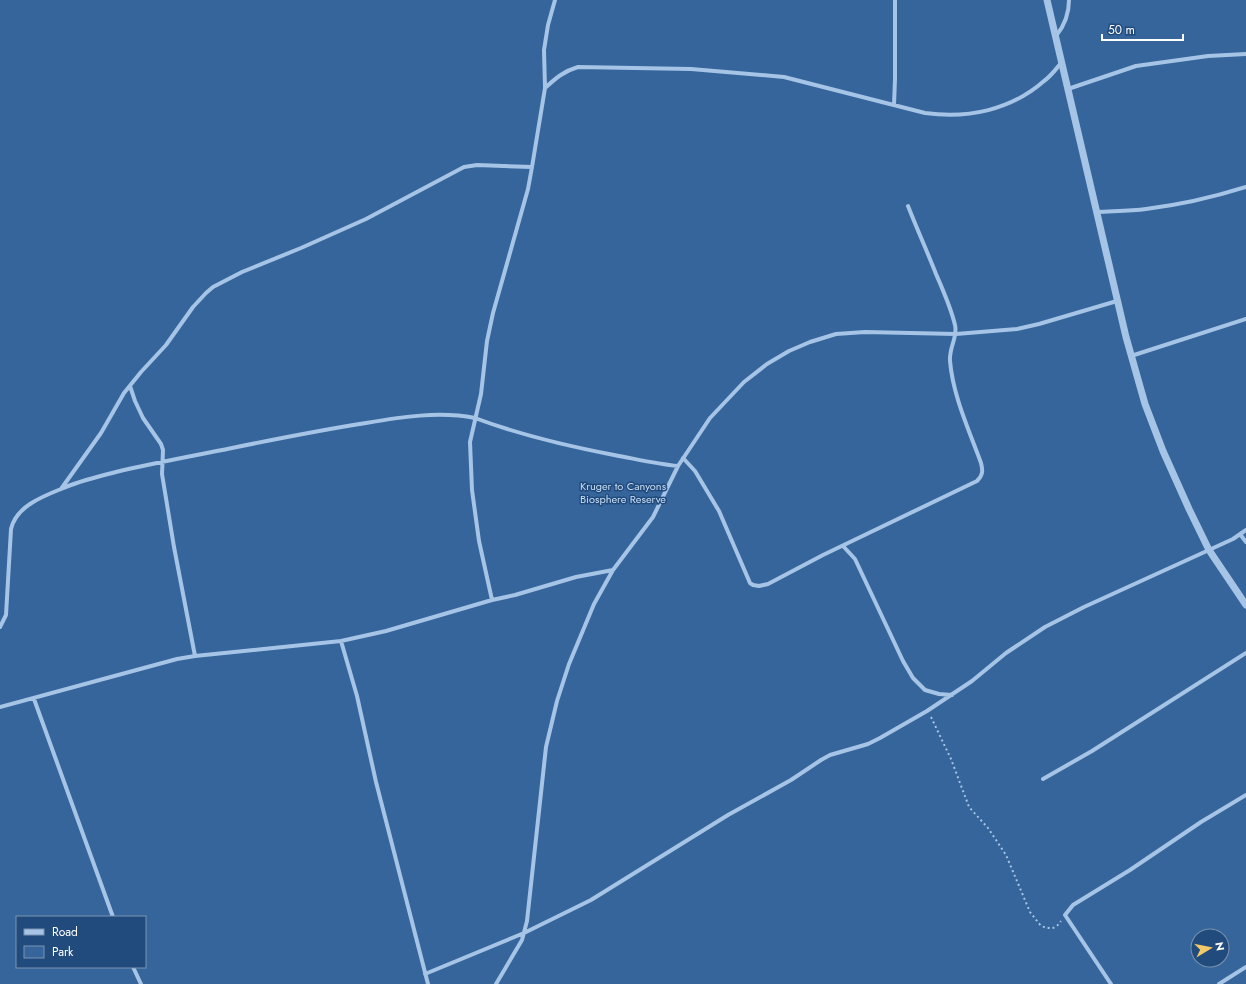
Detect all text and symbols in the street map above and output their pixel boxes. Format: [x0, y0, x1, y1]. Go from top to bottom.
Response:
scale bar [1102, 16, 1183, 42]
text: 50 m [1108, 21, 1135, 39]
park label: Kruger to Canyons Biosphere Reserve [580, 478, 667, 507]
legend [16, 916, 146, 968]
text: Road [52, 923, 78, 941]
north arrow [1190, 928, 1230, 968]
text: N [1211, 941, 1228, 952]
text: Park [52, 943, 74, 961]

